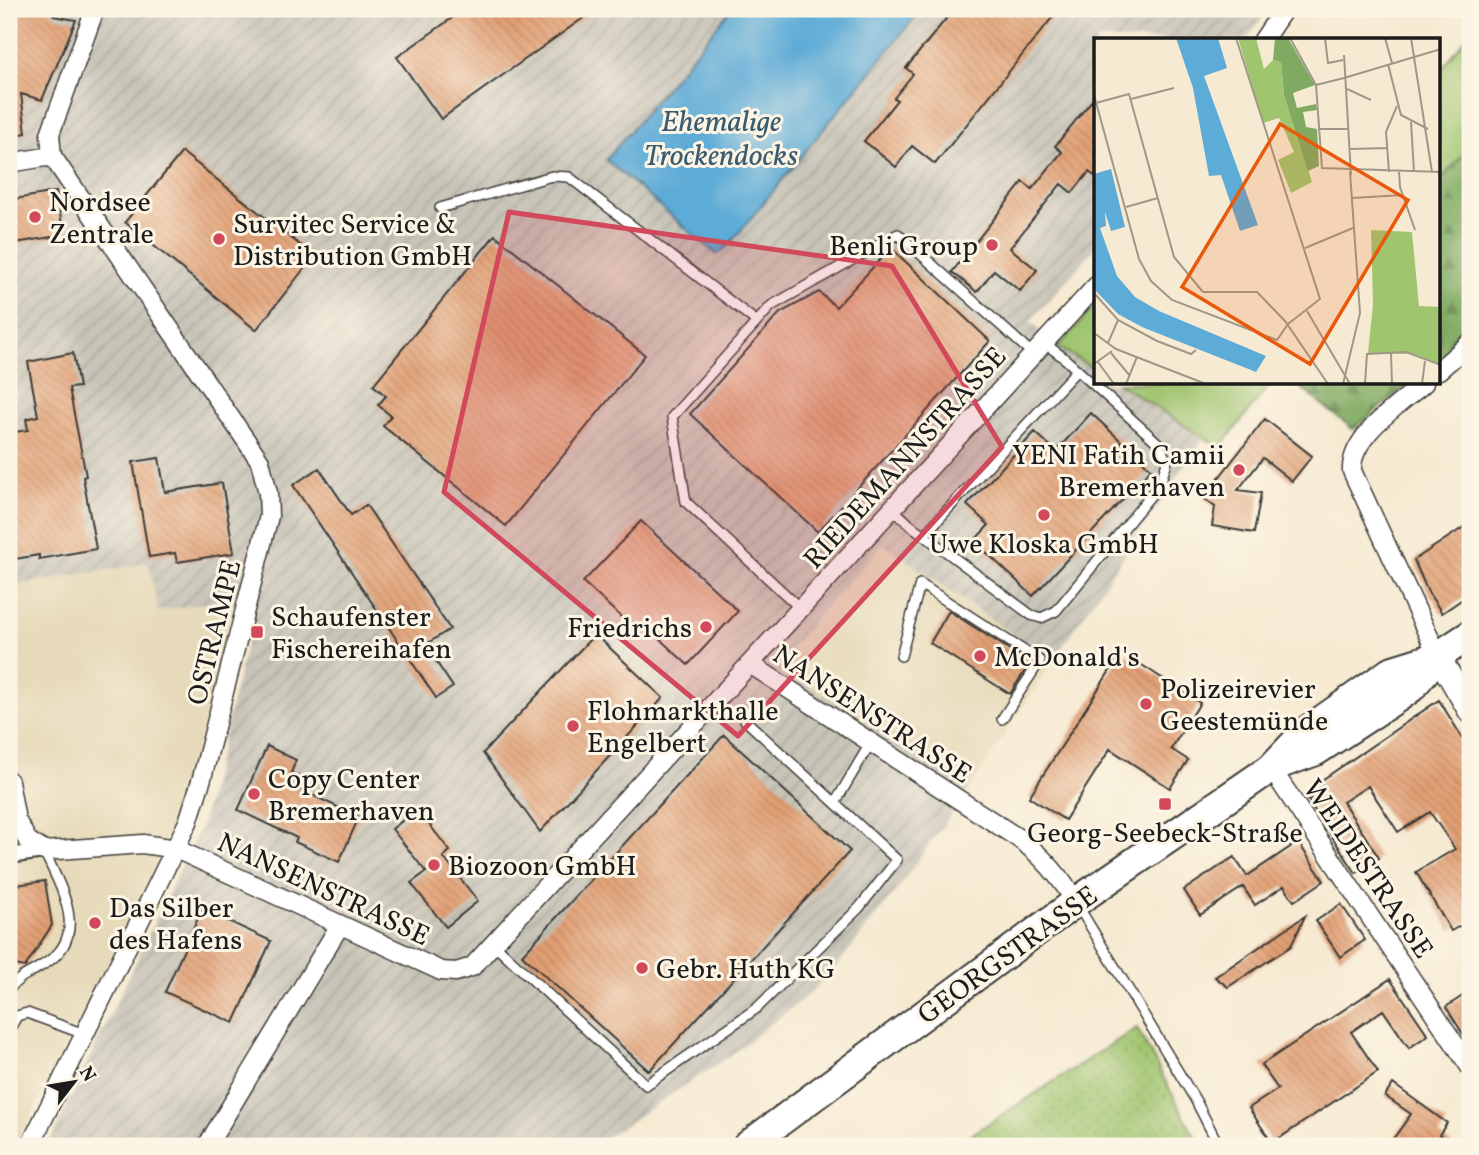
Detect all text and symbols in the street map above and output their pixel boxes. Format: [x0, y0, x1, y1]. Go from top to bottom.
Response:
inset map [1094, 38, 1440, 385]
water label: Ehemalige Trockendocks [644, 102, 798, 178]
place label: Nordsee Zentrale [49, 184, 154, 255]
place label: Survitec Service & Distribution GmbH [233, 206, 472, 277]
marker: Nordsee Zentrale [27, 209, 43, 225]
place label: Benli Group [829, 228, 978, 267]
marker: Survitec Service & Distribution GmbH [211, 231, 227, 247]
marker: Benli Group [984, 237, 1000, 253]
street label: RIEDEMANNSTRASSE [795, 339, 1016, 578]
place label: YENI Fatih Camii Bremerhaven [1012, 437, 1225, 508]
marker: YENI Fatih Camii Bremerhaven [1231, 462, 1247, 478]
marker: Uwe Kloska GmbH [1036, 507, 1052, 523]
place label: Uwe Kloska GmbH [929, 526, 1159, 565]
street label: OSTRAMPE [179, 556, 252, 709]
place label: Schaufenster Fischereihafen [271, 599, 452, 670]
place label: Friedrichs [567, 610, 692, 649]
marker: Friedrichs [698, 619, 714, 635]
marker: Schaufenster Fischereihafen [249, 624, 265, 640]
street label: NANSENSTRASSE [764, 636, 979, 794]
place label: McDonald's [994, 639, 1140, 678]
marker: McDonald's [972, 648, 988, 664]
place label: Polizeirevier Geestemünde [1160, 671, 1328, 742]
place label: Flohmarkthalle Engelbert [587, 693, 779, 764]
marker: Polizeirevier Geestemünde [1138, 696, 1154, 712]
marker: Flohmarkthalle Engelbert [565, 718, 581, 734]
place label: Copy Center Bremerhaven [268, 761, 435, 832]
street label: WEIDESTRASSE [1292, 772, 1441, 967]
marker: Copy Center Bremerhaven [246, 786, 262, 802]
marker: Georg-Seebeck-Straße [1157, 796, 1173, 812]
place label: Georg-Seebeck-Straße [1027, 815, 1303, 854]
street label: NANSENSTRASSE [210, 824, 436, 957]
place label: Biozoon GmbH [448, 848, 637, 887]
marker: Biozoon GmbH [426, 857, 442, 873]
street label: GEORGSTRASSE [910, 877, 1106, 1035]
place label: Das Silber des Hafens [109, 890, 242, 961]
marker: Das Silber des Hafens [87, 915, 103, 931]
place label: Gebr. Huth KG [656, 951, 835, 990]
marker: Gebr. Huth KG [634, 960, 650, 976]
north arrow [38, 1046, 108, 1116]
text: N [72, 1062, 102, 1087]

